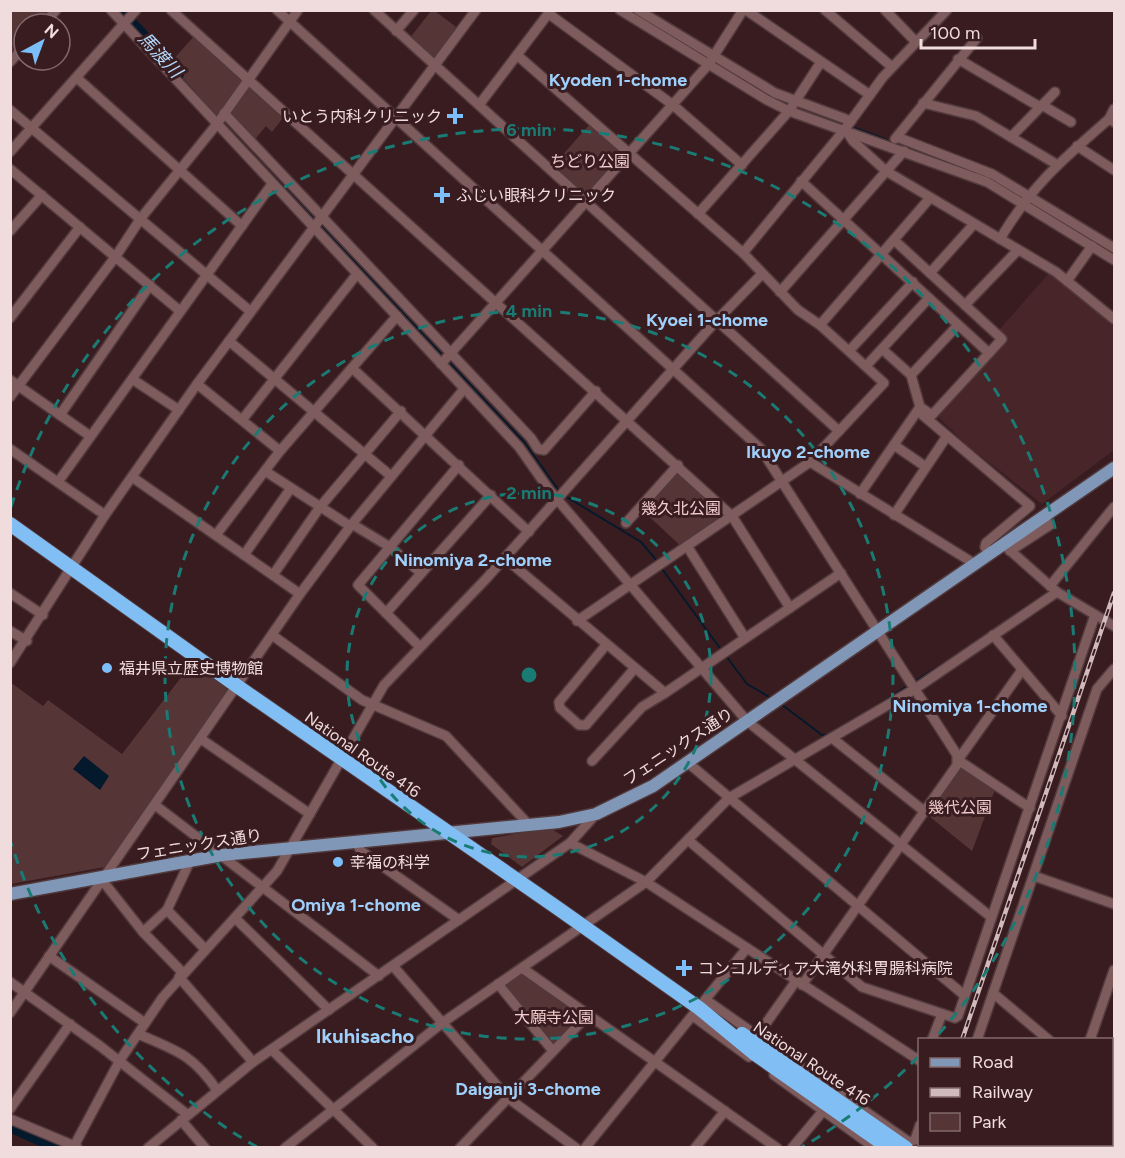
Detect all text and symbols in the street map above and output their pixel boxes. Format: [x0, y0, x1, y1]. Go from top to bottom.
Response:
north arrow [12, 12, 72, 72]
scale bar [921, 12, 1035, 50]
text: N [41, 20, 62, 42]
text: 100 m [930, 22, 980, 44]
water label: 馬渡川 [134, 28, 188, 84]
district label: Kyoden 1-chome [549, 69, 687, 91]
place label: いとう内科クリニック [282, 107, 442, 126]
marker: いとう内科クリニック [446, 107, 464, 125]
text: 6 min [506, 119, 552, 141]
park label: ちどり公園 [550, 152, 630, 171]
marker: ふじい眼科クリニック [433, 186, 451, 204]
place label: ふじい眼科クリニック [456, 186, 616, 205]
text: 4 min [506, 300, 552, 322]
district label: Kyoei 1-chome [646, 309, 768, 331]
district label: Ikuyo 2-chome [746, 441, 870, 463]
text: 2 min [506, 482, 552, 504]
park label: 幾久北公園 [641, 499, 721, 518]
district label: Ninomiya 2-chome [394, 549, 552, 571]
place label: 福井県立歴史博物館 [119, 659, 263, 678]
marker: 福井県立歴史博物館 [100, 661, 114, 675]
centre of rings [519, 665, 539, 685]
district label: Ninomiya 1-chome [893, 695, 1047, 717]
street label: フェニックス通り [620, 704, 737, 789]
street label: National Route 416 [301, 707, 424, 801]
park label: 幾代公園 [928, 798, 992, 817]
street label: フェニックス通り [135, 825, 264, 864]
place label: 幸福の科学 [350, 853, 430, 872]
marker: 幸福の科学 [331, 855, 345, 869]
district label: Omiya 1-chome [291, 894, 421, 916]
marker: コンコルディア大滝外科胃腸科病院 [675, 959, 693, 977]
place label: コンコルディア大滝外科胃腸科病院 [698, 959, 953, 978]
park label: 大願寺公園 [514, 1008, 594, 1027]
street label: National Route 416 [750, 1017, 874, 1110]
district label: Ikuhisacho [316, 1024, 415, 1048]
legend [918, 1038, 1113, 1146]
text: Road [972, 1051, 1013, 1073]
district label: Daiganji 3-chome [455, 1078, 601, 1100]
text: Railway [972, 1081, 1034, 1103]
text: Park [972, 1111, 1007, 1133]

